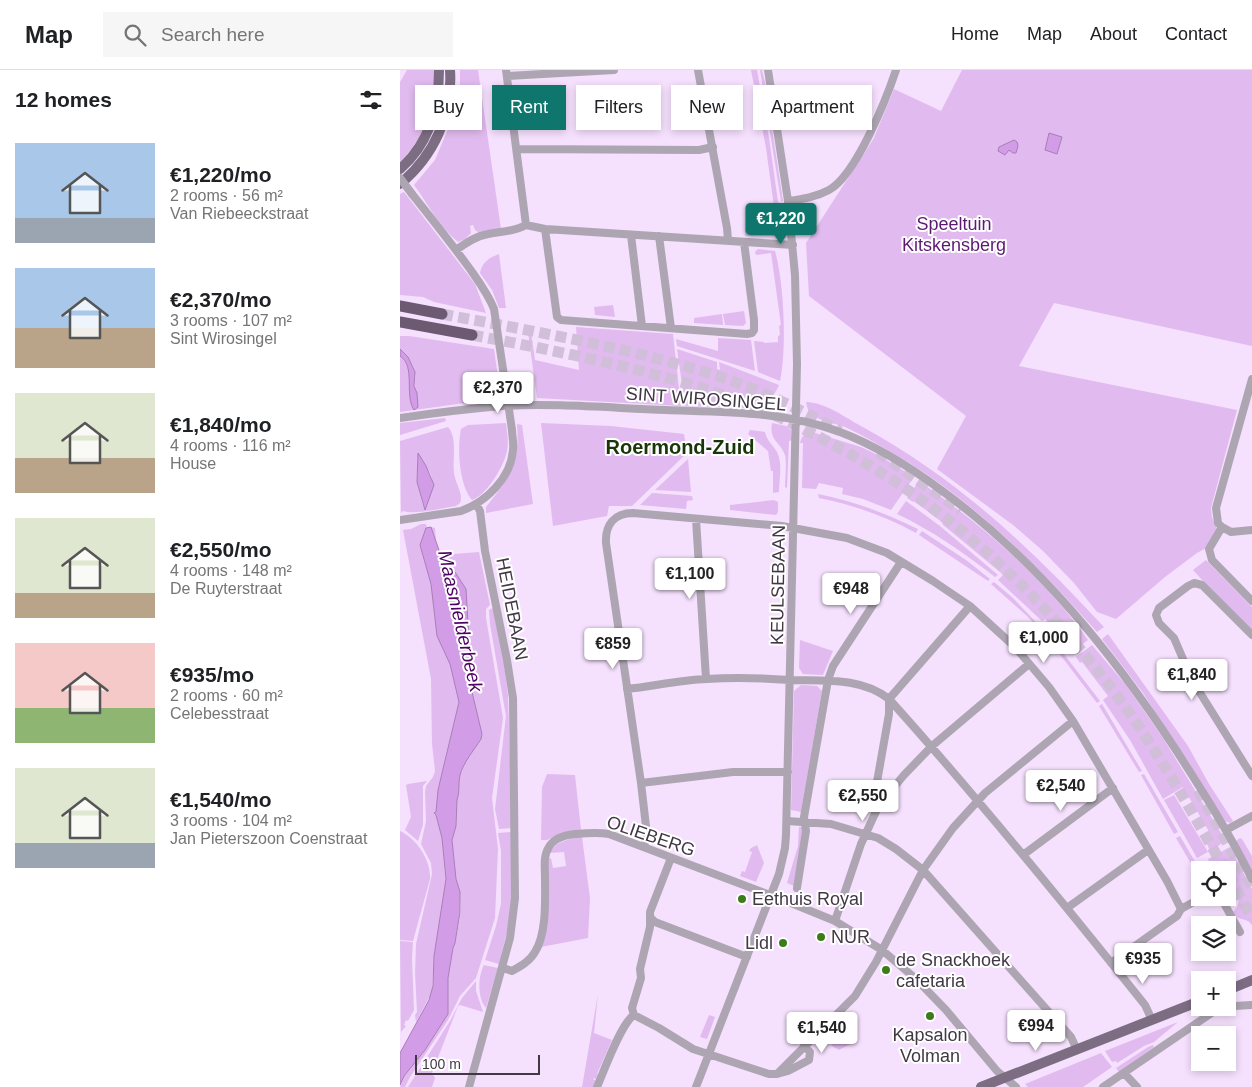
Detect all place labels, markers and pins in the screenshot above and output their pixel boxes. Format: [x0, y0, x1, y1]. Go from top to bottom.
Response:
pin: €1,220 [740, 202, 822, 245]
pin: €2,370 [457, 372, 539, 414]
pin: €1,100 [649, 558, 731, 600]
pin: €948 [821, 572, 881, 615]
pin: €1,000 [1003, 622, 1085, 664]
pin: €859 [583, 628, 643, 670]
pin: €1,840 [1151, 658, 1233, 701]
pin: €2,540 [1020, 770, 1102, 812]
pin: €2,550 [822, 780, 904, 822]
place label: Eethuis Royal [752, 889, 863, 909]
marker: Eethuis Royal [736, 893, 748, 905]
place label: NUR [831, 927, 870, 947]
marker: NUR [815, 931, 827, 943]
place label: Lidl [745, 933, 773, 953]
marker: Lidl [777, 937, 789, 949]
pin: €935 [1113, 942, 1173, 985]
place label: de Snackhoek cafetaria [896, 950, 1011, 991]
marker: de Snackhoek cafetaria [880, 964, 892, 976]
marker: Kapsalon Volman [924, 1010, 936, 1022]
pin: €994 [1006, 1010, 1066, 1052]
pin: €1,540 [781, 1012, 863, 1054]
place label: Kapsalon Volman [892, 1025, 968, 1066]

